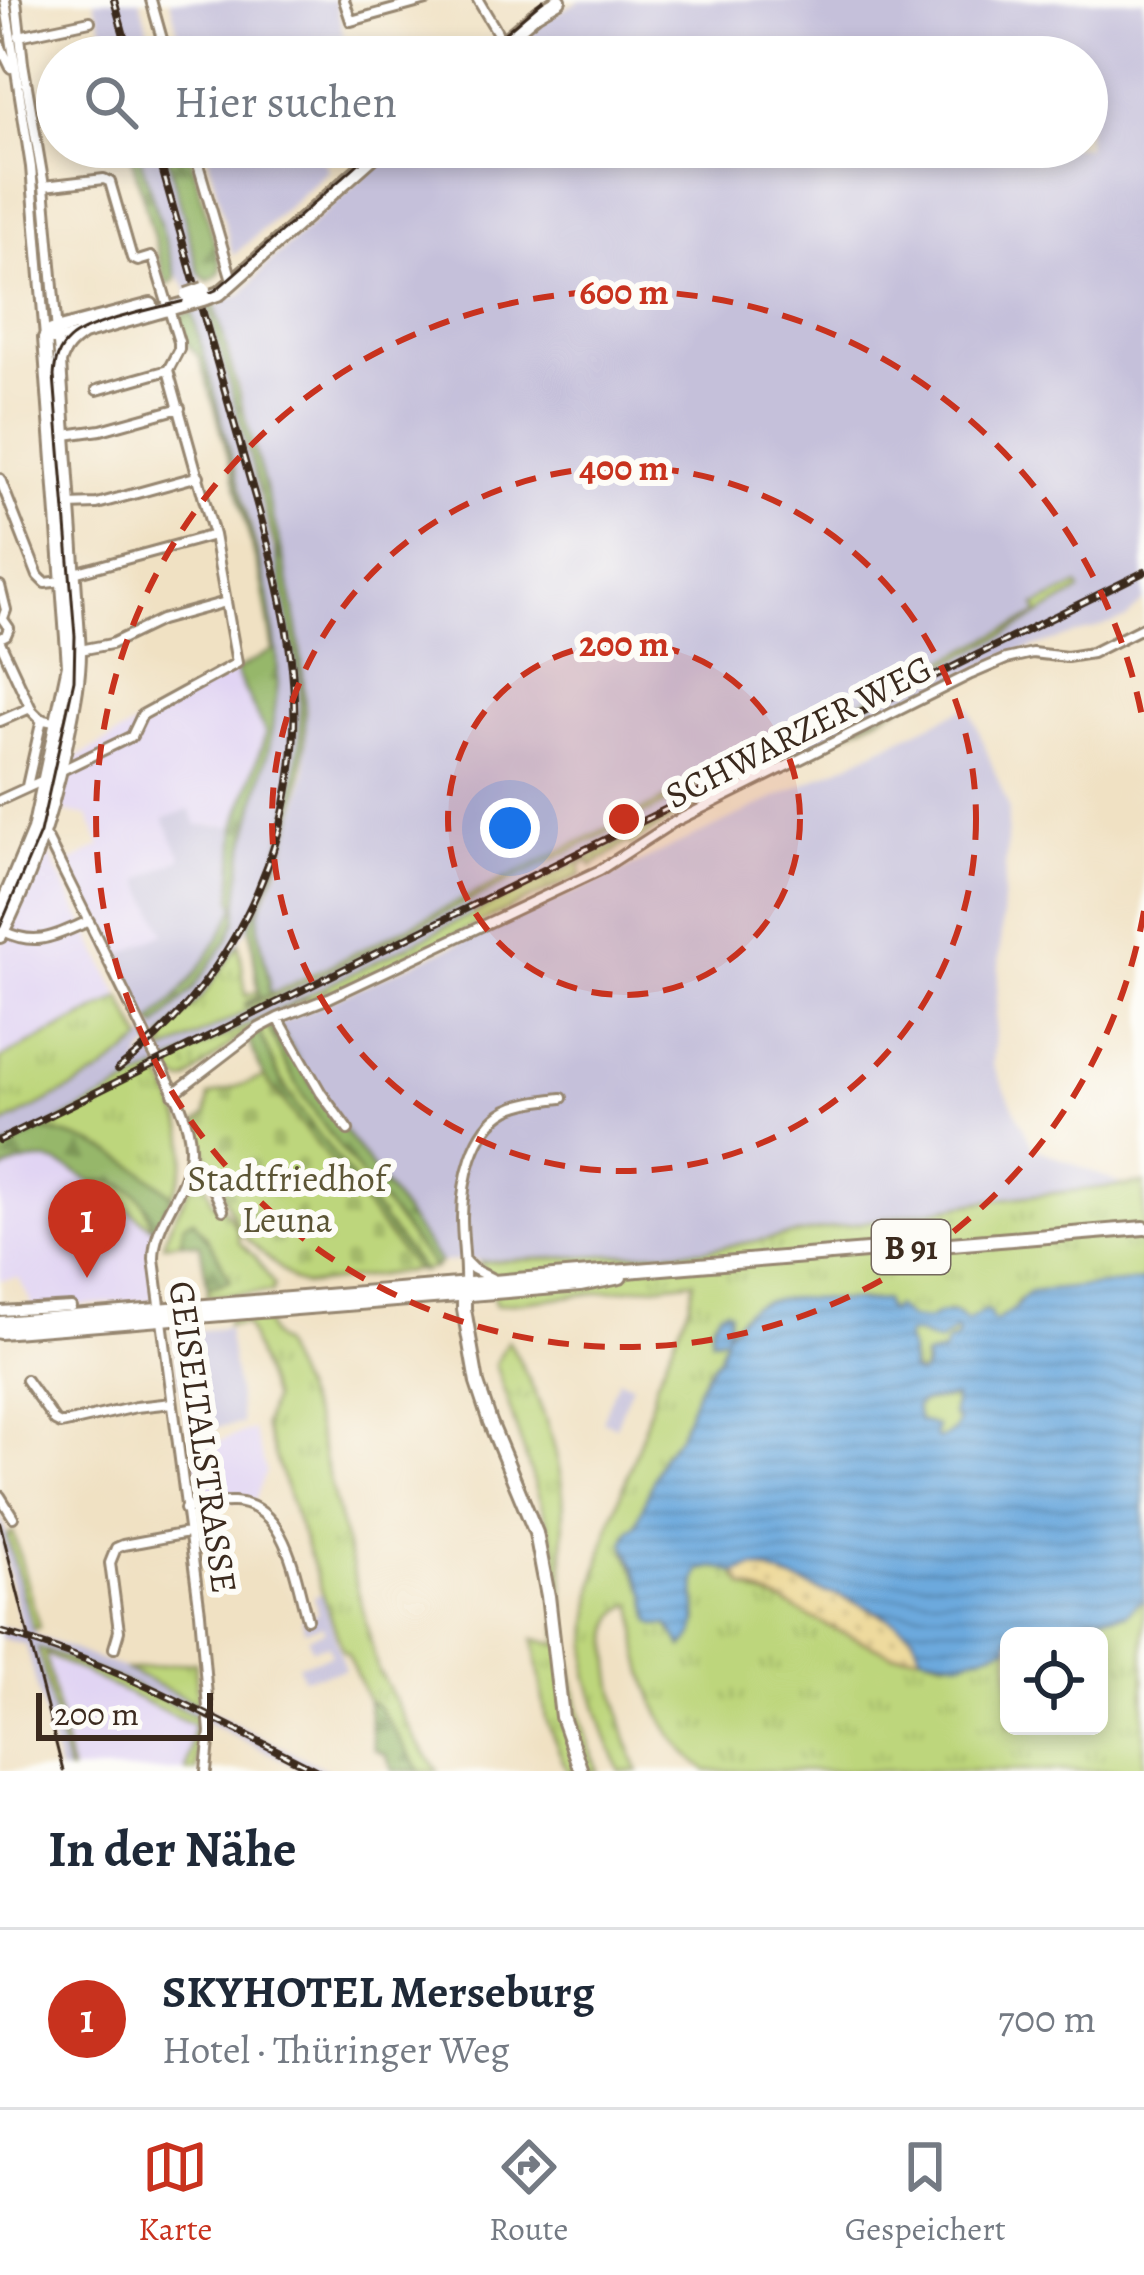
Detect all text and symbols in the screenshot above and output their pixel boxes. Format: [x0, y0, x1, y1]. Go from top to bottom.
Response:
search box [36, 36, 1108, 168]
icon: search [78, 69, 144, 135]
text: Hier suchen [174, 71, 397, 133]
text: 600 m [579, 267, 669, 316]
text: 400 m [579, 443, 669, 492]
text: 200 m [579, 619, 669, 668]
street label: SCHWARZER WEG [657, 643, 940, 820]
your location [480, 798, 540, 858]
centre of rings [603, 798, 645, 840]
park label: Stadtfriedhof Leuna [187, 1154, 392, 1244]
pin: 1 [48, 1179, 126, 1278]
road number: B 91 [872, 1220, 950, 1274]
street label: GEISELTALSTRASSE [157, 1278, 250, 1596]
map controls [1000, 1627, 1108, 1735]
button: locate [1000, 1627, 1108, 1735]
scale bar [36, 1687, 213, 1740]
text: 200 m [54, 1691, 139, 1736]
text: In der Nähe [48, 1814, 297, 1884]
text: SKYHOTEL Merseburg [162, 1961, 595, 2023]
text: 1 [80, 1992, 94, 2045]
text: 700 m [998, 1992, 1096, 2045]
text: Hotel · Thüringer Weg [162, 2023, 510, 2076]
tab: Karte [138, 2134, 212, 2251]
tab: Route [489, 2134, 568, 2251]
tab: Gespeichert [845, 2134, 1006, 2251]

